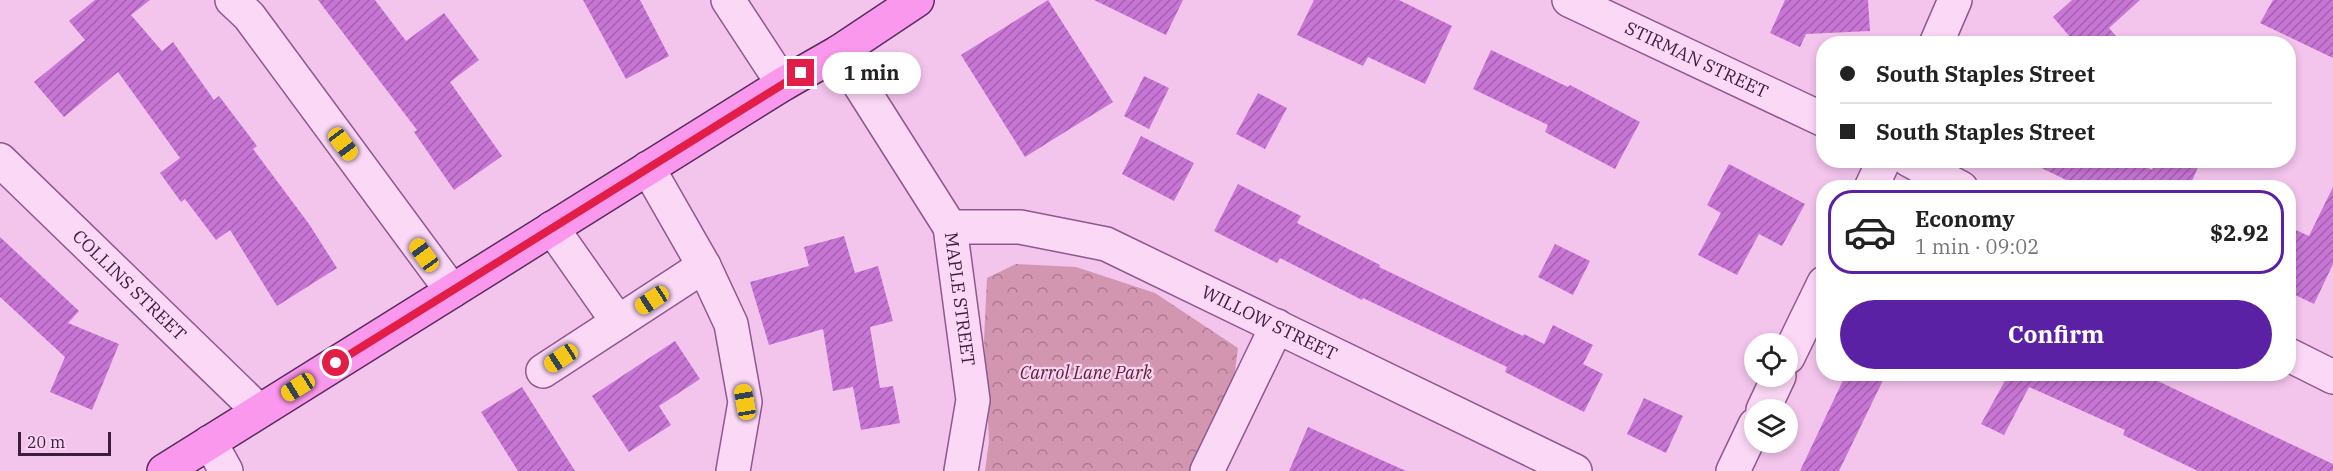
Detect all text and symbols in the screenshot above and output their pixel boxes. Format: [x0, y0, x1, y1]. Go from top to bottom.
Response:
street label: STIRMAN STREET [1621, 16, 1772, 103]
callout: 1 min [822, 52, 921, 94]
route end [787, 59, 814, 86]
text: 1 min [844, 59, 900, 86]
text: South Staples Street [1876, 59, 2095, 88]
text: South Staples Street [1876, 117, 2095, 146]
car [325, 124, 361, 164]
text: Economy [1915, 204, 2015, 233]
icon: car [1843, 205, 1897, 259]
text: $2.92 [2210, 218, 2269, 247]
street label: COLLINS STREET [68, 225, 192, 345]
street label: MAPLE STREET [940, 231, 980, 368]
text: 1 min · 09:02 [1915, 233, 2039, 260]
car [406, 235, 442, 275]
street label: WILLOW STREET [1198, 280, 1341, 365]
car [632, 283, 672, 317]
button: Confirm [1840, 300, 2272, 369]
map controls [1744, 333, 1798, 453]
button: locate [1744, 333, 1798, 387]
car [541, 341, 581, 375]
route start [322, 349, 349, 376]
park label: Carrol Lane Park [1020, 361, 1153, 384]
car [278, 370, 318, 404]
car [733, 383, 757, 421]
button: layers [1744, 399, 1798, 453]
scale bar [18, 429, 111, 456]
text: 20 m [27, 432, 65, 452]

